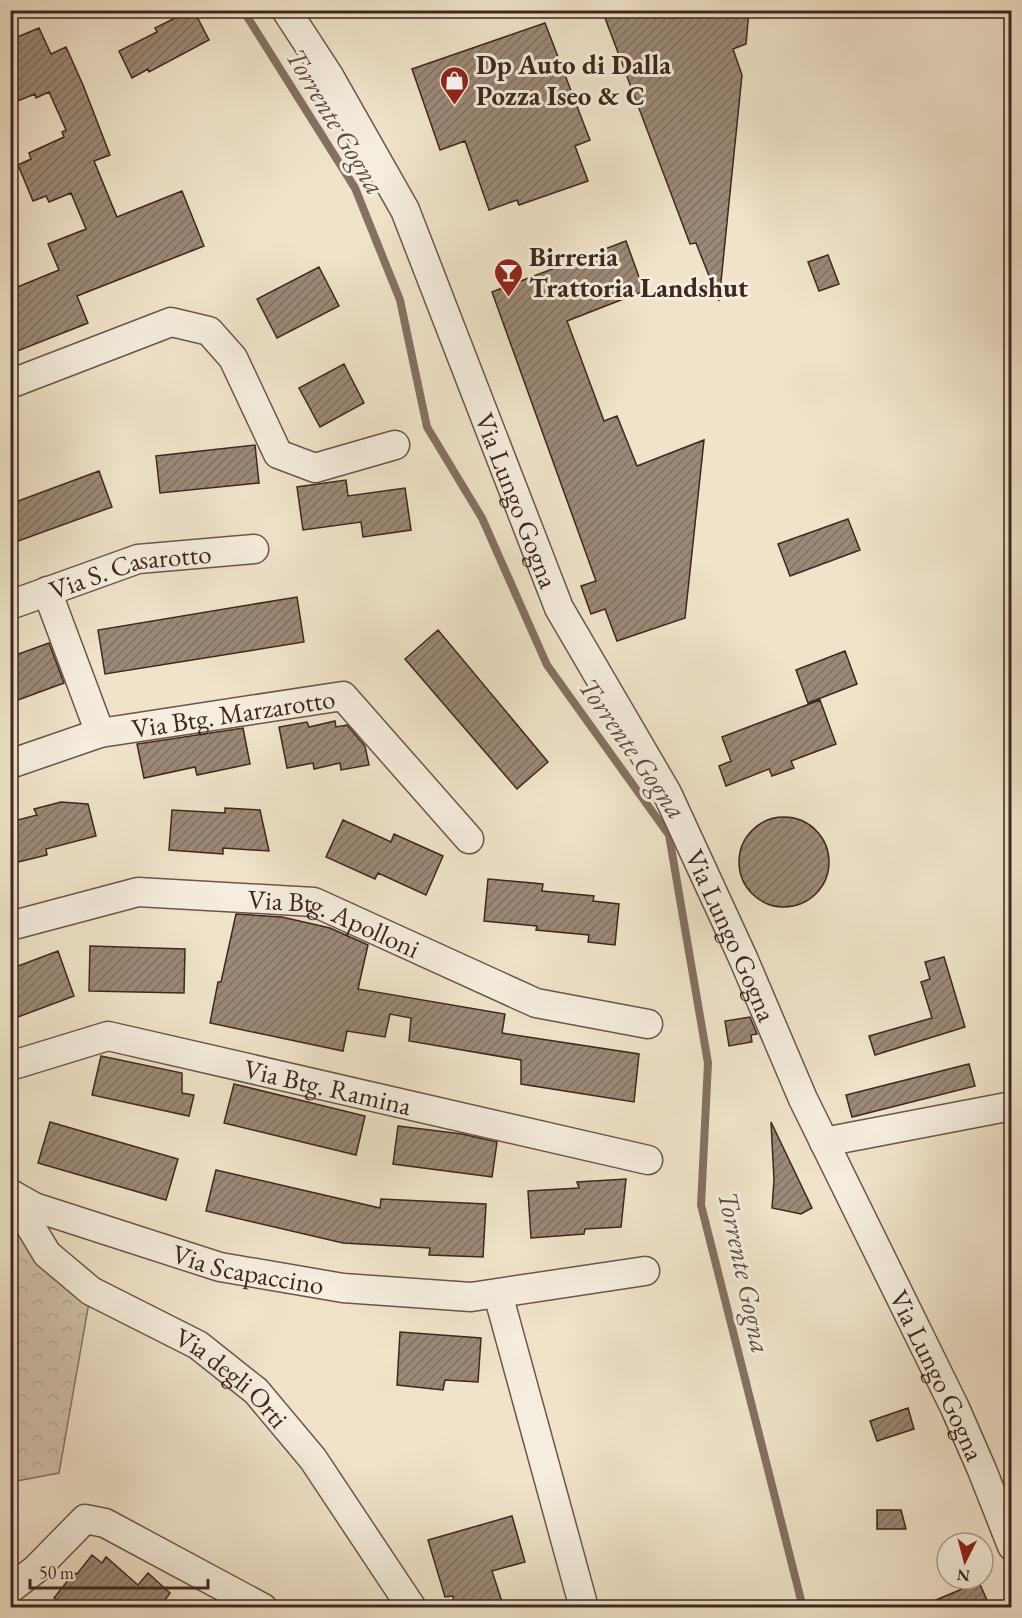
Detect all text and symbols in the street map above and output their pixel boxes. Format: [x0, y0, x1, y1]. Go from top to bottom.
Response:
water label: Torrente Gogna [278, 41, 394, 201]
place label: Dp Auto di Dalla Pozza Iseo & C [476, 47, 671, 113]
shop icon: Dp Auto di Dalla Pozza Iseo & C [439, 64, 471, 106]
place label: Birreria Trattoria Landshut [529, 239, 748, 305]
bar icon: Birreria Trattoria Landshut [492, 256, 524, 298]
street label: Via Lungo Gogna [468, 408, 567, 593]
street label: Via S. Casarotto [44, 535, 213, 607]
water label: Torrente Gogna [571, 670, 695, 826]
street label: Via Btg. Marzarotto [129, 680, 337, 745]
street label: Via Lungo Gogna [678, 843, 785, 1027]
street label: Via Btg. Apolloni [247, 881, 426, 966]
street label: Via Btg. Ramina [241, 1050, 415, 1123]
water label: Torrente Gogna [710, 1188, 780, 1356]
street label: Via Scapaccino [168, 1235, 327, 1302]
street label: Via Lungo Gogna [882, 1284, 993, 1466]
street label: Via degli Orti [169, 1319, 297, 1435]
north arrow [935, 1531, 995, 1591]
scale bar [30, 1552, 208, 1590]
text: 50 m [39, 1561, 74, 1584]
text: N [956, 1564, 971, 1587]

